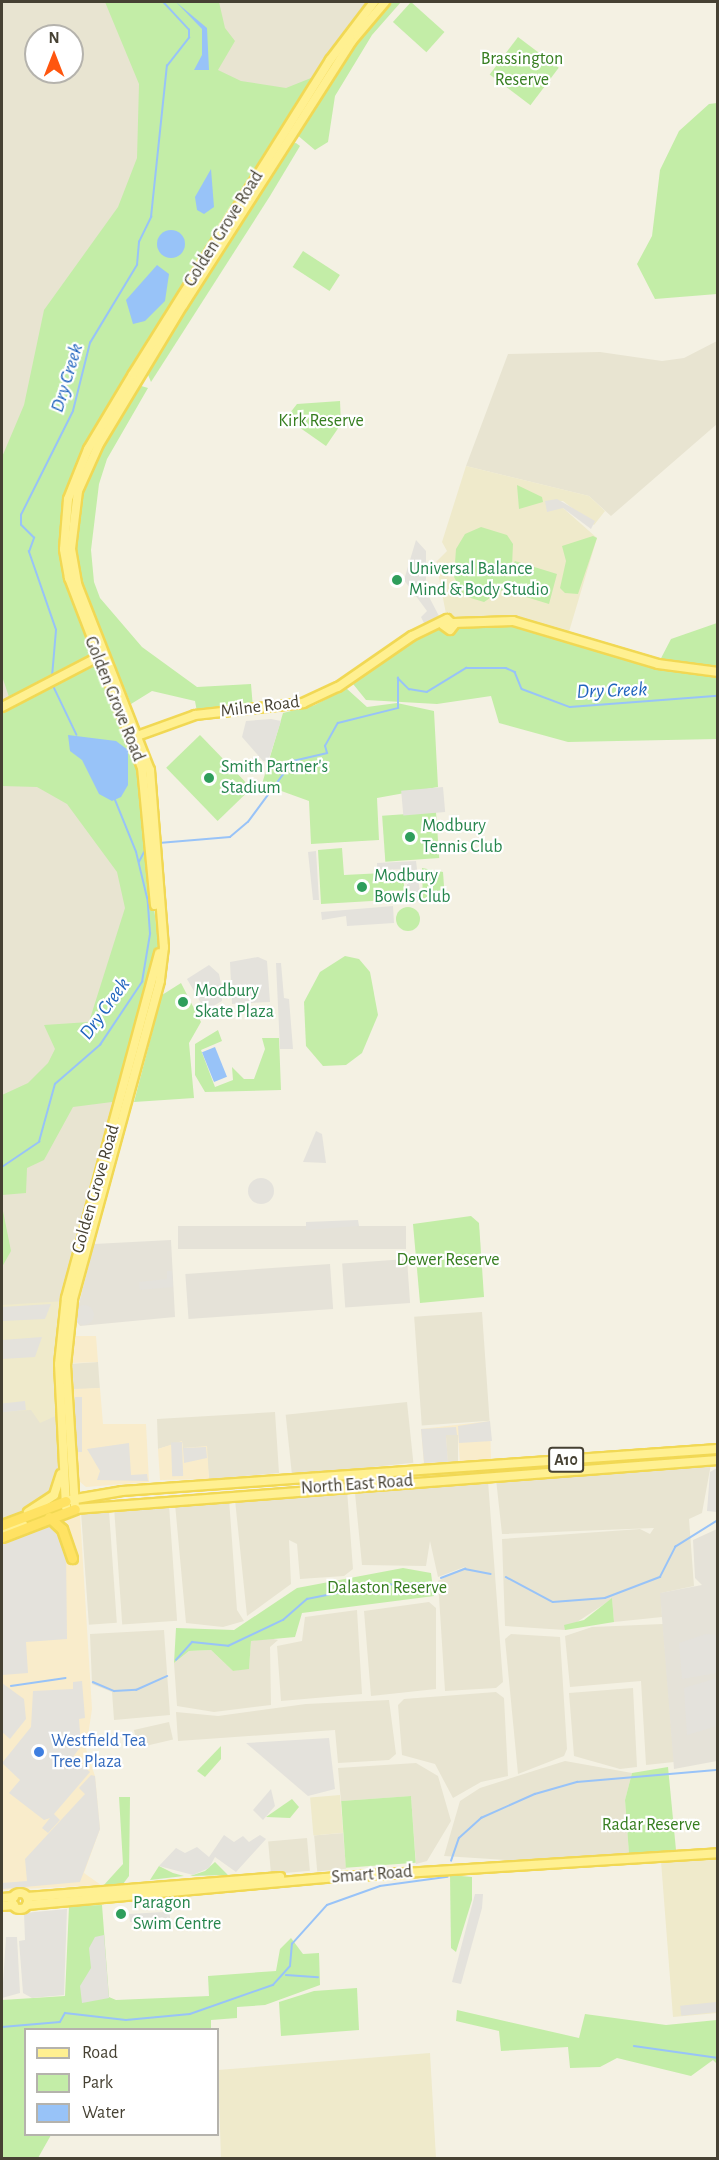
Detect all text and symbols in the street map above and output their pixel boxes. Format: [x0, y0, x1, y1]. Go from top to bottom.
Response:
north arrow [24, 24, 84, 84]
text: N [48, 30, 60, 46]
park label: Brassington Reserve [481, 49, 563, 92]
street label: Golden Grove Road [180, 167, 268, 291]
water label: Dry Creek [45, 341, 89, 415]
park label: Kirk Reserve [278, 410, 364, 432]
place label: Universal Balance Mind & Body Studio [409, 559, 549, 602]
marker: Universal Balance Mind & Body Studio [390, 573, 404, 587]
street label: Golden Grove Road [79, 633, 149, 765]
water label: Dry Creek [576, 678, 648, 704]
street label: Milne Road [219, 691, 301, 723]
place label: Smith Partner's Stadium [221, 757, 328, 800]
marker: Smith Partner's Stadium [202, 771, 216, 785]
place label: Modbury Tennis Club [422, 816, 503, 858]
marker: Modbury Tennis Club [403, 830, 417, 844]
place label: Modbury Bowls Club [374, 866, 451, 908]
marker: Modbury Bowls Club [355, 880, 369, 894]
water label: Dry Creek [75, 973, 135, 1045]
place label: Modbury Skate Plaza [195, 981, 274, 1024]
marker: Modbury Skate Plaza [176, 995, 190, 1009]
street label: Golden Grove Road [67, 1122, 125, 1256]
park label: Dewer Reserve [396, 1249, 500, 1271]
road number: A10 [548, 1447, 584, 1473]
street label: North East Road [300, 1470, 414, 1500]
park label: Dalaston Reserve [327, 1577, 447, 1599]
place label: Westfield Tea Tree Plaza [51, 1731, 146, 1774]
marker: Westfield Tea Tree Plaza [32, 1745, 46, 1759]
park label: Radar Reserve [602, 1814, 700, 1836]
street label: Smart Road [331, 1861, 413, 1889]
place label: Paragon Swim Centre [133, 1893, 221, 1936]
marker: Paragon Swim Centre [114, 1907, 128, 1921]
legend [24, 2028, 219, 2136]
text: Road [82, 2044, 118, 2062]
text: Park [82, 2074, 113, 2092]
text: Water [82, 2104, 125, 2122]

